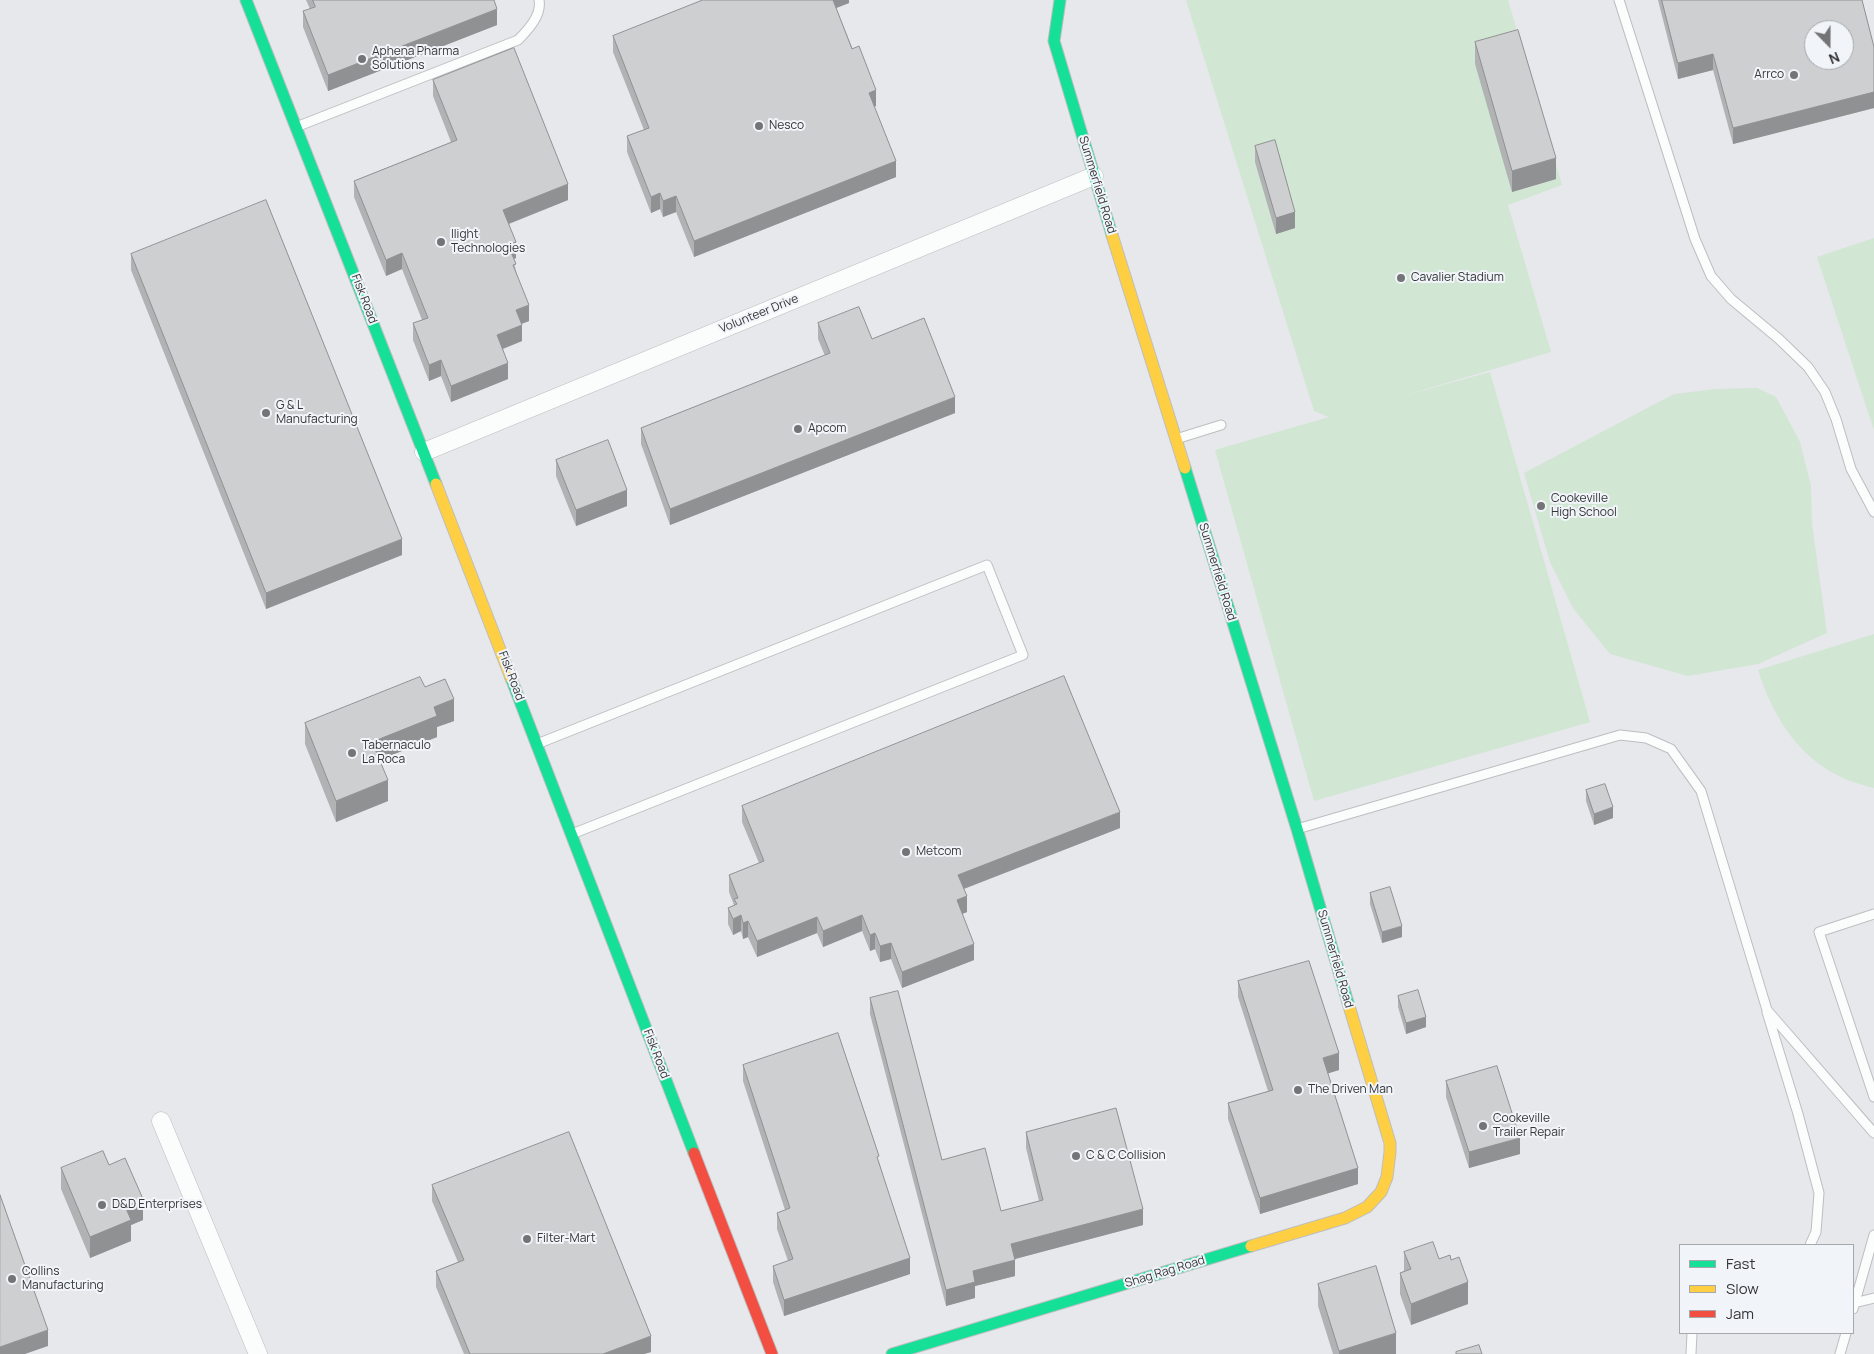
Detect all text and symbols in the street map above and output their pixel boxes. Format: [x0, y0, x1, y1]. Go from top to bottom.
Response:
north arrow [1804, 20, 1854, 70]
place label: Aphena Pharma Solutions [372, 45, 459, 73]
text: N [1826, 48, 1843, 69]
marker: Aphena Pharma Solutions [356, 53, 368, 65]
place label: Arrco [1754, 68, 1784, 82]
marker: Arrco [1788, 69, 1800, 81]
place label: Nesco [769, 119, 804, 133]
marker: Nesco [753, 120, 765, 132]
street label: Summerfield Road [1075, 135, 1119, 235]
place label: Ilight Technologies [451, 228, 525, 256]
marker: Ilight Technologies [435, 236, 447, 248]
place label: Cavalier Stadium [1411, 271, 1504, 285]
street label: Fisk Road [348, 272, 380, 326]
marker: Cavalier Stadium [1395, 272, 1407, 284]
street label: Volunteer Drive [717, 292, 801, 336]
place label: G & L Manufacturing [276, 399, 358, 427]
marker: G & L Manufacturing [260, 407, 272, 419]
place label: Apcom [808, 422, 846, 436]
marker: Apcom [792, 423, 804, 435]
place label: Cookeville High School [1551, 492, 1617, 520]
marker: Cookeville High School [1535, 500, 1547, 512]
street label: Summerfield Road [1195, 522, 1239, 622]
street label: Fisk Road [495, 649, 527, 703]
place label: Tabernaculo La Roca [362, 739, 431, 767]
marker: Tabernaculo La Roca [346, 747, 358, 759]
place label: Metcom [916, 845, 961, 859]
marker: Metcom [900, 846, 912, 858]
street label: Summerfield Road [1314, 908, 1356, 1010]
street label: Fisk Road [640, 1027, 672, 1081]
place label: The Driven Man [1308, 1083, 1393, 1097]
marker: The Driven Man [1292, 1084, 1304, 1096]
place label: Cookeville Trailer Repair [1493, 1112, 1565, 1140]
marker: Cookeville Trailer Repair [1477, 1120, 1489, 1132]
place label: C & C Collision [1086, 1149, 1166, 1163]
marker: C & C Collision [1070, 1150, 1082, 1162]
place label: D&D Enterprises [112, 1198, 202, 1212]
marker: D&D Enterprises [96, 1199, 108, 1211]
place label: Filter-Mart [537, 1232, 595, 1246]
marker: Filter-Mart [521, 1233, 533, 1245]
legend [1679, 1244, 1854, 1334]
street label: Shag Rag Road [1123, 1253, 1207, 1291]
text: Fast [1726, 1253, 1755, 1274]
place label: Collins Manufacturing [22, 1265, 104, 1293]
marker: Collins Manufacturing [6, 1273, 18, 1285]
text: Slow [1726, 1278, 1759, 1299]
text: Jam [1726, 1303, 1754, 1324]

